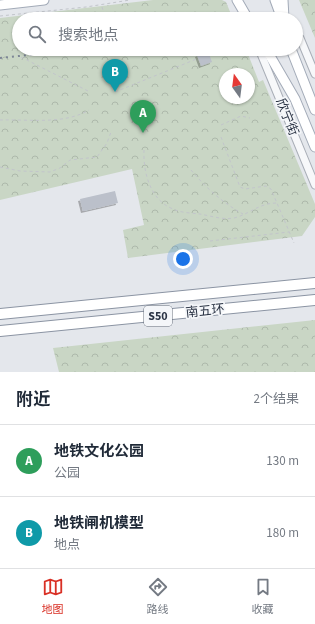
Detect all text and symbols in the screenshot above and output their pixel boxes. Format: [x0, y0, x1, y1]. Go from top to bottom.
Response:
search box [12, 12, 303, 56]
icon: search [26, 23, 48, 45]
text: 搜索地点 [58, 25, 118, 46]
pin: B [102, 59, 128, 92]
north arrow [219, 68, 255, 104]
street label: 欣宁街 [271, 96, 303, 138]
pin: A [130, 100, 156, 133]
your location [173, 249, 193, 269]
street label: 南五环 [185, 300, 225, 322]
road number: S50 [144, 306, 172, 326]
text: 附近 [16, 388, 50, 412]
text: 2个结果 [254, 390, 299, 408]
text: 地铁文化公园 [54, 441, 144, 462]
text: A [25, 452, 33, 470]
text: 130 m [266, 452, 299, 470]
text: 公园 [54, 464, 80, 482]
text: 地铁闸机模型 [54, 513, 144, 534]
text: B [25, 524, 33, 542]
text: 180 m [266, 524, 299, 542]
text: 地点 [54, 536, 80, 554]
tab: 地图 [42, 576, 64, 617]
tab: 路线 [147, 576, 169, 617]
tab: 收藏 [252, 576, 274, 617]

